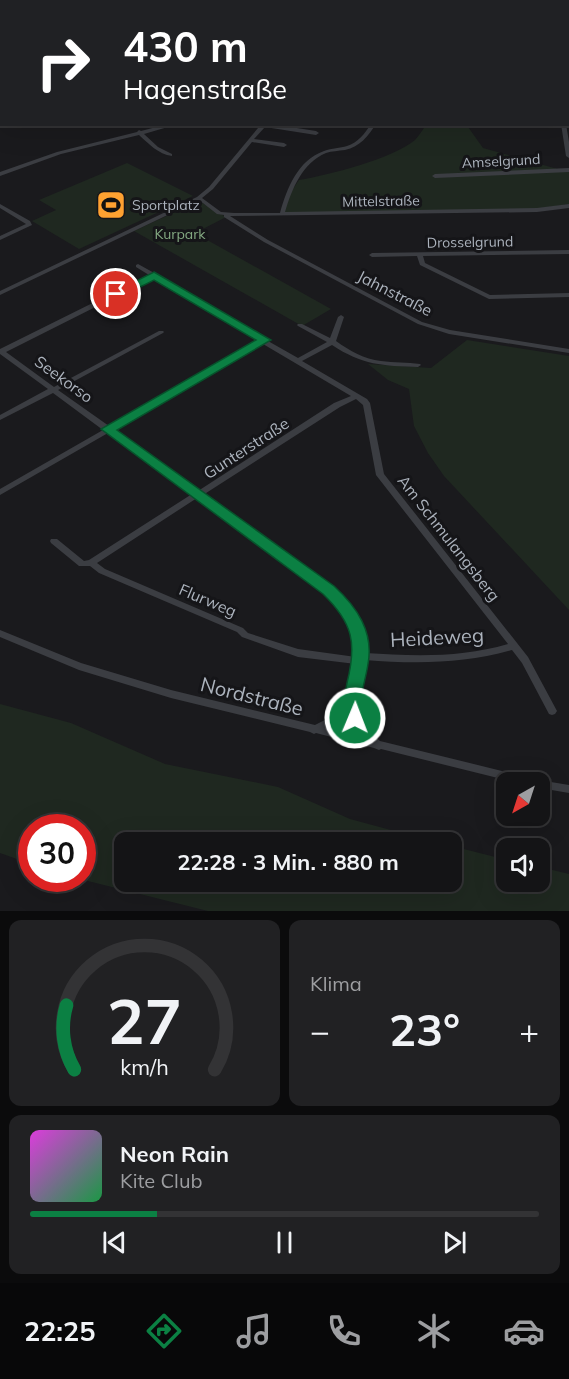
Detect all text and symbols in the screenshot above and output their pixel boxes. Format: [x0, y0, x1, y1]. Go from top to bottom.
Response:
text: 430 m [123, 20, 248, 73]
icon: right [24, 24, 102, 102]
text: Hagenstraße [123, 72, 287, 106]
street label: Amselgrund [461, 150, 541, 172]
sports icon: Sportplatz [95, 189, 127, 221]
street label: Mittelstraße [342, 191, 420, 211]
place label: Sportplatz [132, 196, 200, 214]
park label: Kurpark [155, 225, 206, 243]
street label: Drosselgrund [427, 232, 513, 252]
street label: Jahnstraße [354, 266, 436, 320]
pin [90, 268, 141, 319]
icon: arrive [99, 277, 132, 310]
street label: Seekorso [31, 351, 97, 407]
street label: Gunterstraße [200, 413, 292, 483]
street label: Am Schmulangsberg [394, 471, 504, 605]
street label: Flurweg [176, 579, 240, 621]
street label: Heideweg [389, 622, 485, 652]
street label: Nordstraße [198, 671, 306, 721]
position arrow [323, 686, 387, 750]
north arrow [496, 772, 550, 826]
map controls [496, 772, 550, 892]
speed limit sign: 30 [18, 814, 96, 892]
button: sound [496, 838, 550, 892]
text: 22:28 · 3 Min. · 880 m [177, 848, 399, 876]
text: Klima [310, 971, 362, 996]
text: 27 [107, 981, 182, 1060]
text: 23° [389, 1001, 460, 1057]
text: − [310, 1010, 330, 1051]
text: + [519, 1010, 539, 1051]
text: km/h [120, 1053, 169, 1080]
text: Neon Rain [120, 1140, 229, 1168]
text: Kite Club [120, 1168, 202, 1193]
icon: previous [98, 1226, 131, 1259]
icon: pause [268, 1226, 301, 1259]
icon: next [438, 1226, 471, 1259]
icon: directions [143, 1310, 185, 1352]
icon: music [233, 1310, 275, 1352]
icon: phone [323, 1310, 365, 1352]
icon: climate [413, 1310, 455, 1352]
icon: car [503, 1310, 545, 1352]
text: 22:25 [24, 1314, 95, 1348]

